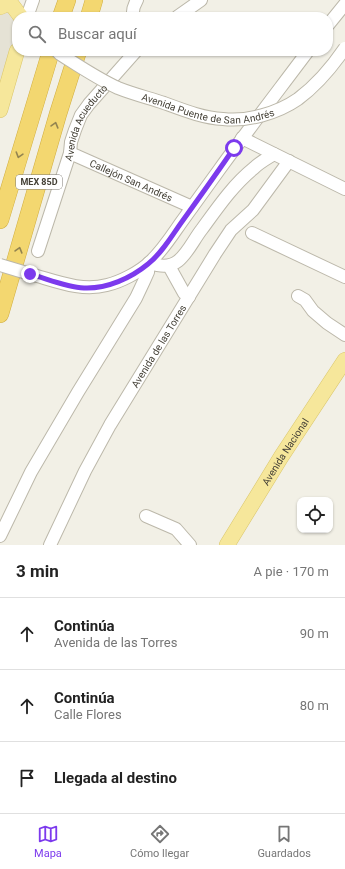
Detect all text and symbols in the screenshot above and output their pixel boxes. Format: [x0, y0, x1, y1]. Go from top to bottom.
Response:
search box [12, 12, 333, 56]
icon: search [26, 23, 48, 45]
text: Buscar aquí [58, 25, 137, 43]
street label: Avenida Acueducto [62, 82, 109, 162]
street label: Avenida Puente de San Andrés [141, 91, 276, 125]
one-way arrow [50, 122, 59, 129]
route start [225, 139, 243, 157]
one-way arrow [15, 152, 24, 159]
street label: Callejón San Andrés [88, 157, 174, 203]
road number: MEX 85D [16, 175, 62, 189]
one-way arrow [14, 246, 23, 253]
route end [21, 265, 39, 283]
street label: Avenida de las Torres [129, 303, 188, 389]
street label: Avenida Nacional [260, 416, 311, 487]
map controls [297, 497, 333, 533]
button: locate [297, 497, 333, 533]
text: 3 min [16, 561, 59, 581]
text: A pie · 170 m [254, 564, 329, 579]
text: Continúa [54, 617, 115, 635]
icon: ahead [16, 623, 38, 645]
text: 90 m [300, 626, 329, 641]
text: Avenida de las Torres [54, 635, 177, 650]
text: Continúa [54, 689, 115, 707]
icon: ahead [16, 695, 38, 717]
text: 80 m [300, 698, 329, 713]
text: Calle Flores [54, 707, 122, 722]
icon: arrive [16, 767, 38, 789]
text: Llegada al destino [54, 769, 177, 787]
tab: Mapa [34, 823, 62, 860]
tab: Cómo llegar [130, 823, 189, 860]
tab: Guardados [257, 823, 311, 860]

